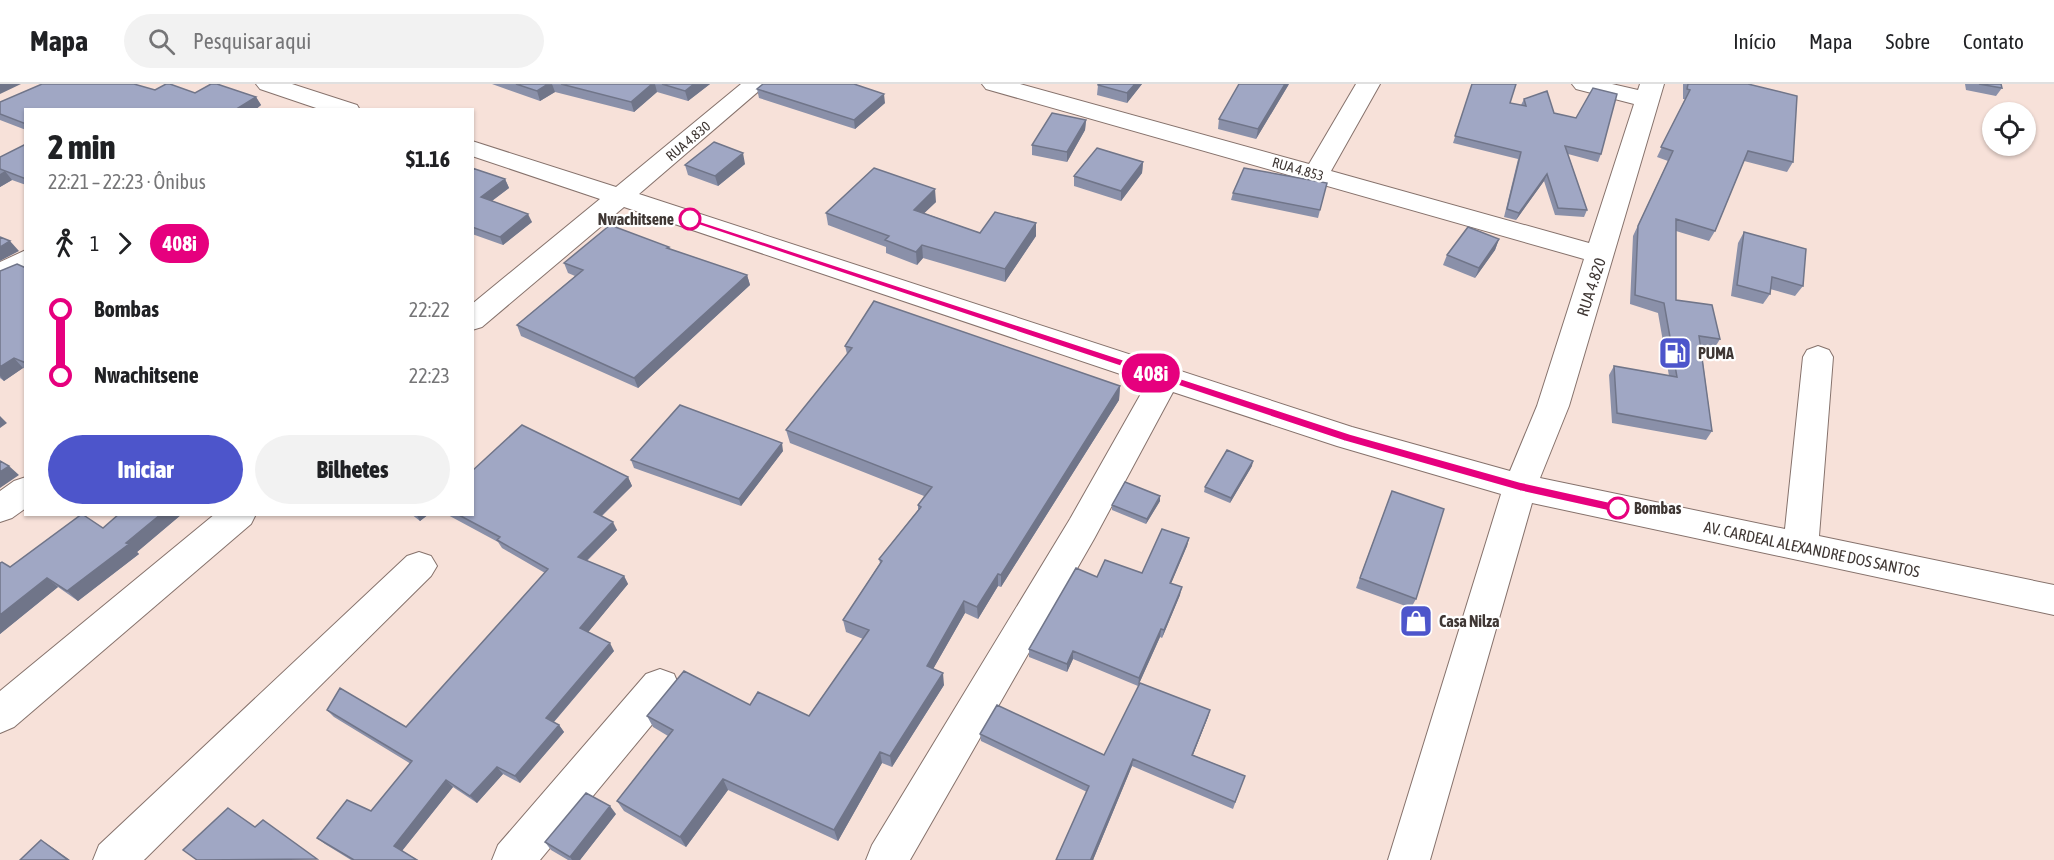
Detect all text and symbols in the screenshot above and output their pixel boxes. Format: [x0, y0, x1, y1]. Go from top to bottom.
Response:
search box [124, 14, 544, 68]
text: Mapa [30, 25, 88, 57]
icon: search [145, 25, 178, 58]
text: Pesquisar aqui [193, 28, 311, 54]
text: Início [1733, 29, 1776, 53]
text: Mapa [1809, 29, 1853, 53]
text: Sobre [1886, 29, 1930, 53]
text: Contato [1963, 29, 2024, 53]
map controls [1982, 102, 2036, 156]
button: locate [1982, 102, 2036, 156]
street label: RUA 4.830 [663, 118, 714, 164]
text: 2 min [48, 128, 115, 166]
text: $1.16 [406, 146, 450, 172]
street label: RUA 4.853 [1270, 154, 1326, 184]
text: 22:21 – 22:23 · Ônibus [48, 170, 206, 193]
marker: Nwachitsene [679, 208, 701, 230]
place label: Nwachitsene [598, 210, 674, 228]
icon: walk [48, 227, 81, 260]
icon: forward [108, 227, 141, 260]
text: 408i [162, 231, 197, 255]
text: 1 [90, 232, 99, 255]
street label: RUA 4.820 [1573, 255, 1609, 319]
text: Bombas [94, 296, 159, 322]
text: 22:22 [409, 298, 450, 321]
fuel station icon: PUMA [1657, 335, 1693, 371]
place label: PUMA [1698, 344, 1734, 362]
line badge: 408i [1109, 354, 1193, 392]
text: 408i [1134, 361, 1168, 385]
text: Nwachitsene [94, 362, 199, 388]
text: 22:23 [409, 364, 450, 387]
button: Iniciar [48, 435, 243, 504]
button: Bilhetes [255, 435, 450, 504]
marker: Bombas [1607, 497, 1629, 519]
place label: Bombas [1634, 499, 1682, 517]
street label: AV. CARDEAL ALEXANDRE DOS SANTOS [1702, 517, 1922, 581]
shop icon: Casa Nilza [1398, 603, 1434, 639]
place label: Casa Nilza [1439, 612, 1499, 630]

